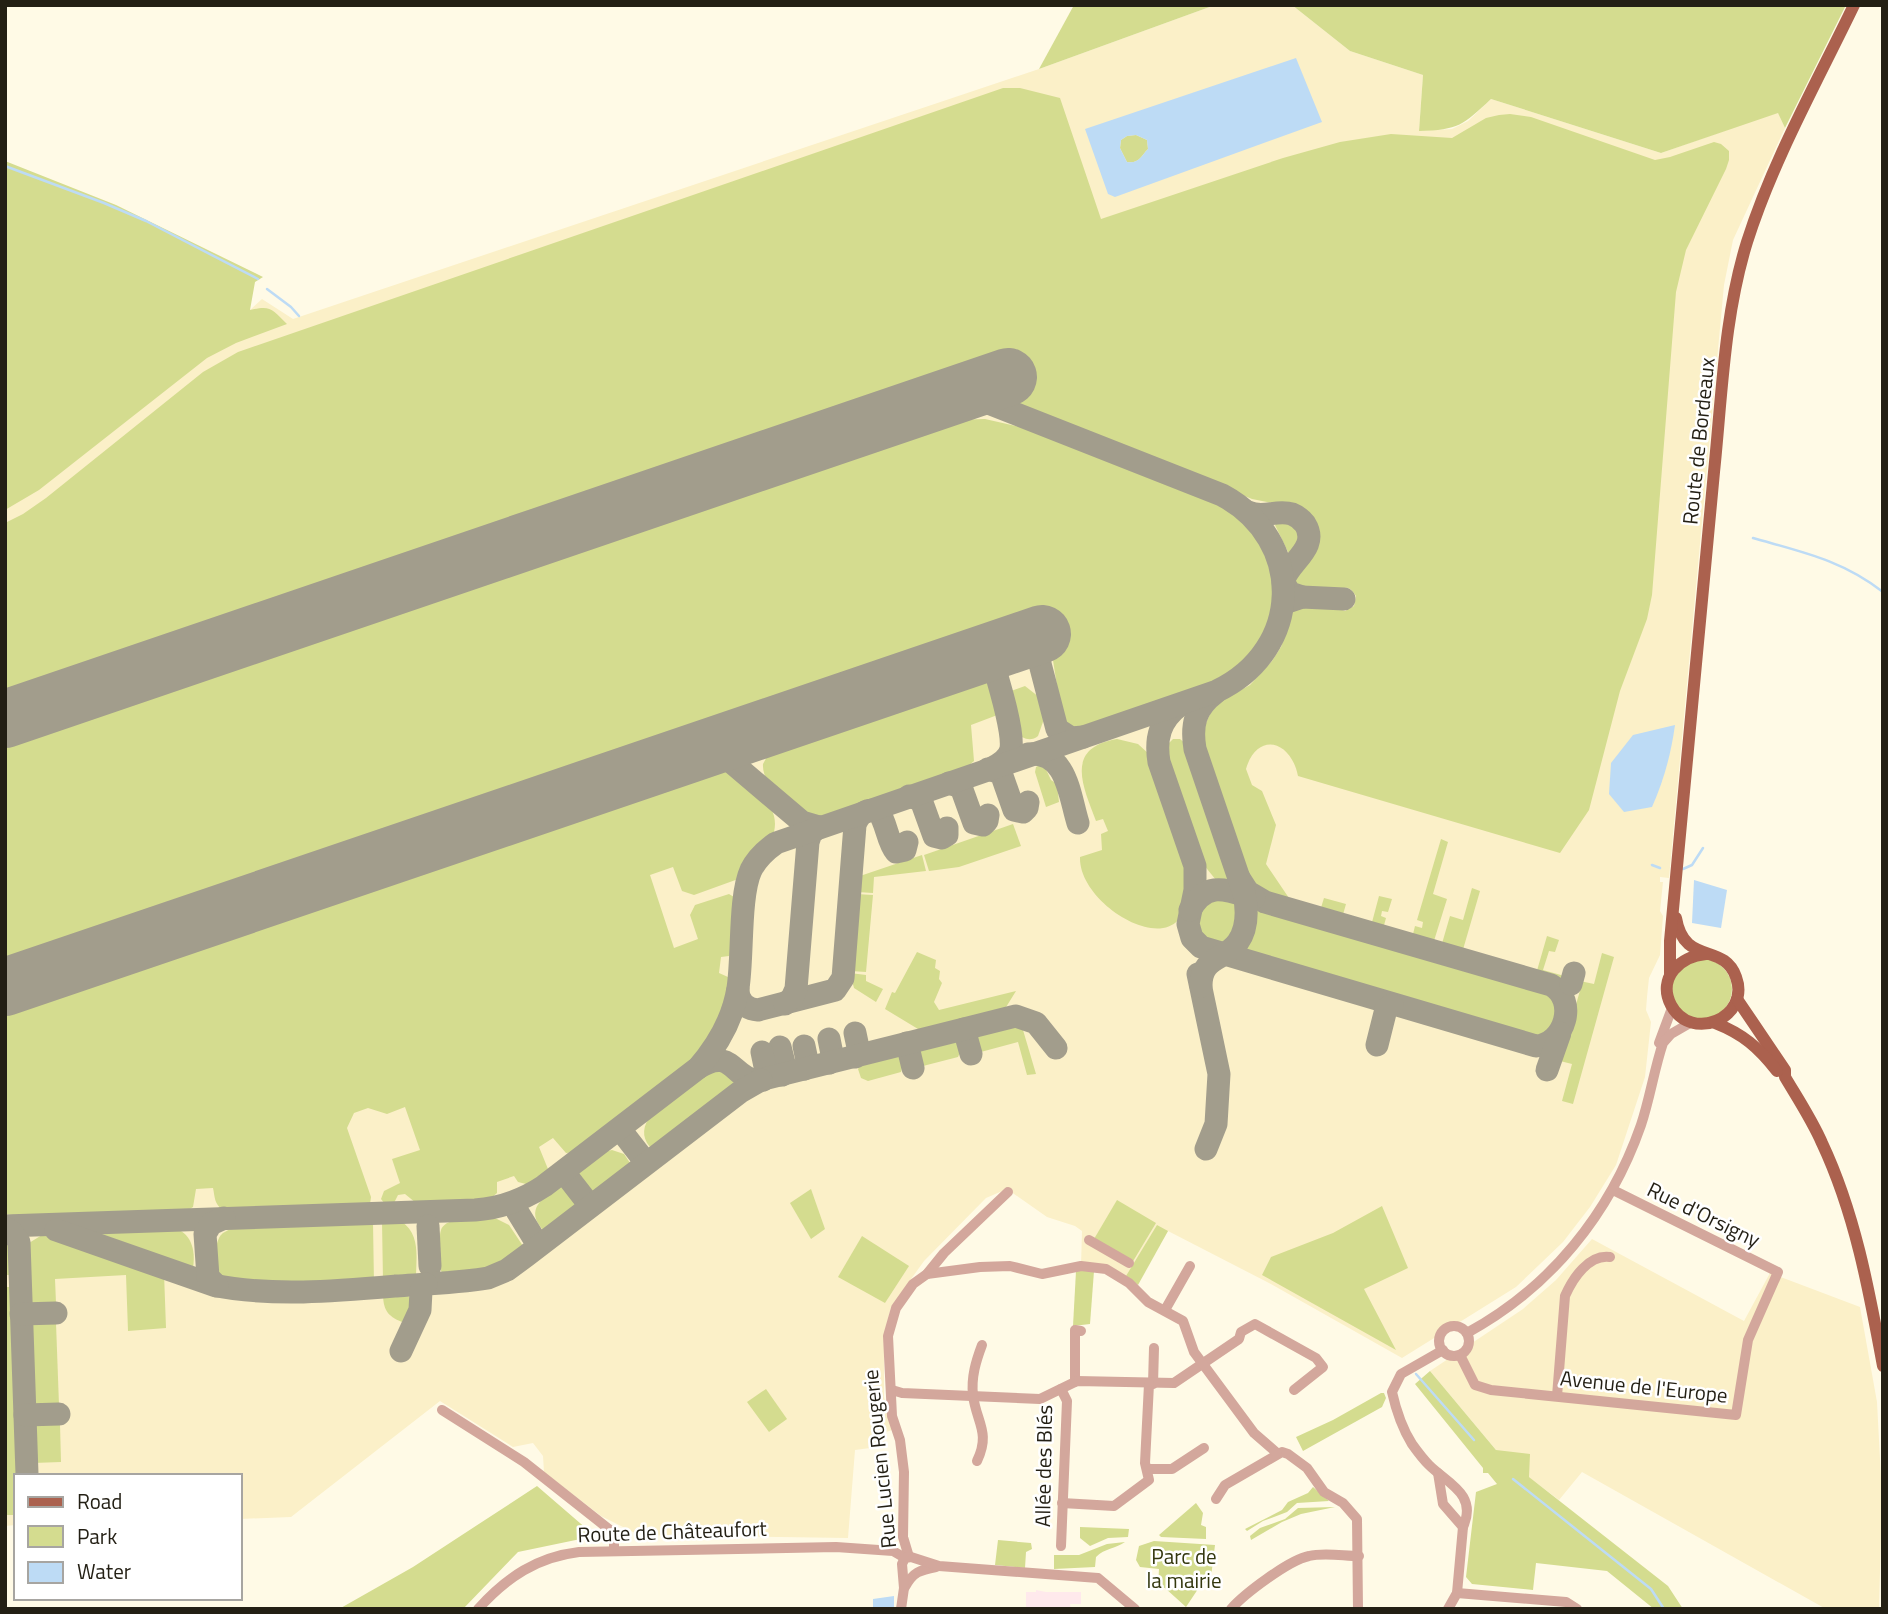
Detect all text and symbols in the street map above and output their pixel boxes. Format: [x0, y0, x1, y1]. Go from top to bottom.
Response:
street label: Route de Bordeaux [1673, 355, 1723, 526]
street label: Rue d'Orsigny [1642, 1173, 1766, 1255]
street label: Avenue de l'Europe [1559, 1361, 1729, 1411]
street label: Rue Lucien Rougerie [854, 1368, 904, 1550]
street label: Allée des Blés [1026, 1405, 1060, 1527]
legend [14, 1474, 242, 1600]
text: Road [77, 1485, 122, 1517]
street label: Route de Châteaufort [577, 1512, 768, 1550]
text: Park [77, 1520, 117, 1552]
park label: Parc de la mairie [1146, 1540, 1222, 1596]
text: Water [77, 1555, 131, 1587]

